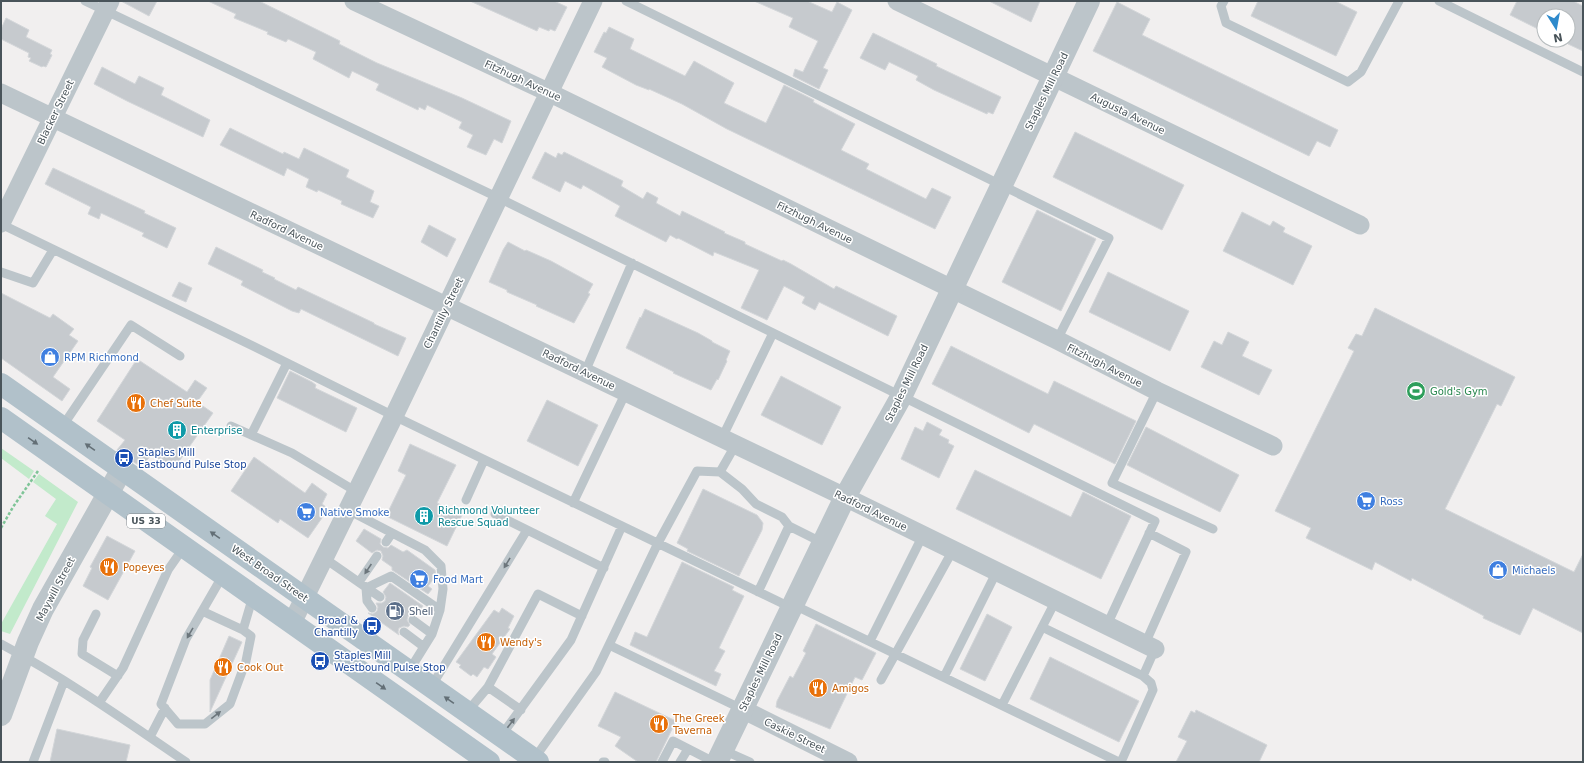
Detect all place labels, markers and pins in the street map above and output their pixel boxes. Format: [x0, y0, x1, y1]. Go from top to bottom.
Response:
shop icon: RPM Richmond [39, 346, 61, 368]
place label: RPM Richmond [64, 352, 139, 363]
sports icon: Gold's Gym [1405, 380, 1427, 402]
place label: Gold's Gym [1430, 386, 1488, 397]
restaurant icon: Chef Suite [125, 392, 147, 414]
place label: Chef Suite [150, 398, 202, 409]
building icon: Enterprise [166, 419, 188, 441]
place label: Enterprise [191, 425, 242, 436]
bus stop icon: Staples Mill Eastbound Pulse Stop [113, 447, 135, 469]
place label: Staples Mill Eastbound Pulse Stop [138, 447, 247, 470]
supermarket icon: Ross [1355, 490, 1377, 512]
place label: Ross [1380, 496, 1403, 507]
supermarket icon: Native Smoke [295, 501, 317, 523]
building icon: Richmond Volunteer Rescue Squad [413, 505, 435, 527]
place label: Richmond Volunteer Rescue Squad [438, 505, 540, 528]
place label: Native Smoke [320, 507, 389, 518]
restaurant icon: Popeyes [98, 556, 120, 578]
shop icon: Michaels [1487, 559, 1509, 581]
place label: Popeyes [123, 562, 165, 573]
place label: Michaels [1512, 565, 1556, 576]
supermarket icon: Food Mart [408, 568, 430, 590]
place label: Food Mart [433, 574, 483, 585]
fuel station icon: Shell [384, 600, 406, 622]
place label: Shell [409, 606, 433, 617]
place label: Broad & Chantilly [314, 615, 358, 638]
bus stop icon: Broad & Chantilly [361, 615, 383, 637]
restaurant icon: Wendy's [475, 631, 497, 653]
place label: Wendy's [500, 637, 542, 648]
bus stop icon: Staples Mill Westbound Pulse Stop [309, 650, 331, 672]
place label: Staples Mill Westbound Pulse Stop [334, 650, 446, 673]
restaurant icon: Cook Out [212, 656, 234, 678]
place label: Cook Out [237, 662, 283, 673]
restaurant icon: Amigos [807, 677, 829, 699]
place label: Amigos [832, 683, 869, 694]
restaurant icon: The Greek Taverna [648, 713, 670, 735]
place label: The Greek Taverna [672, 713, 725, 736]

